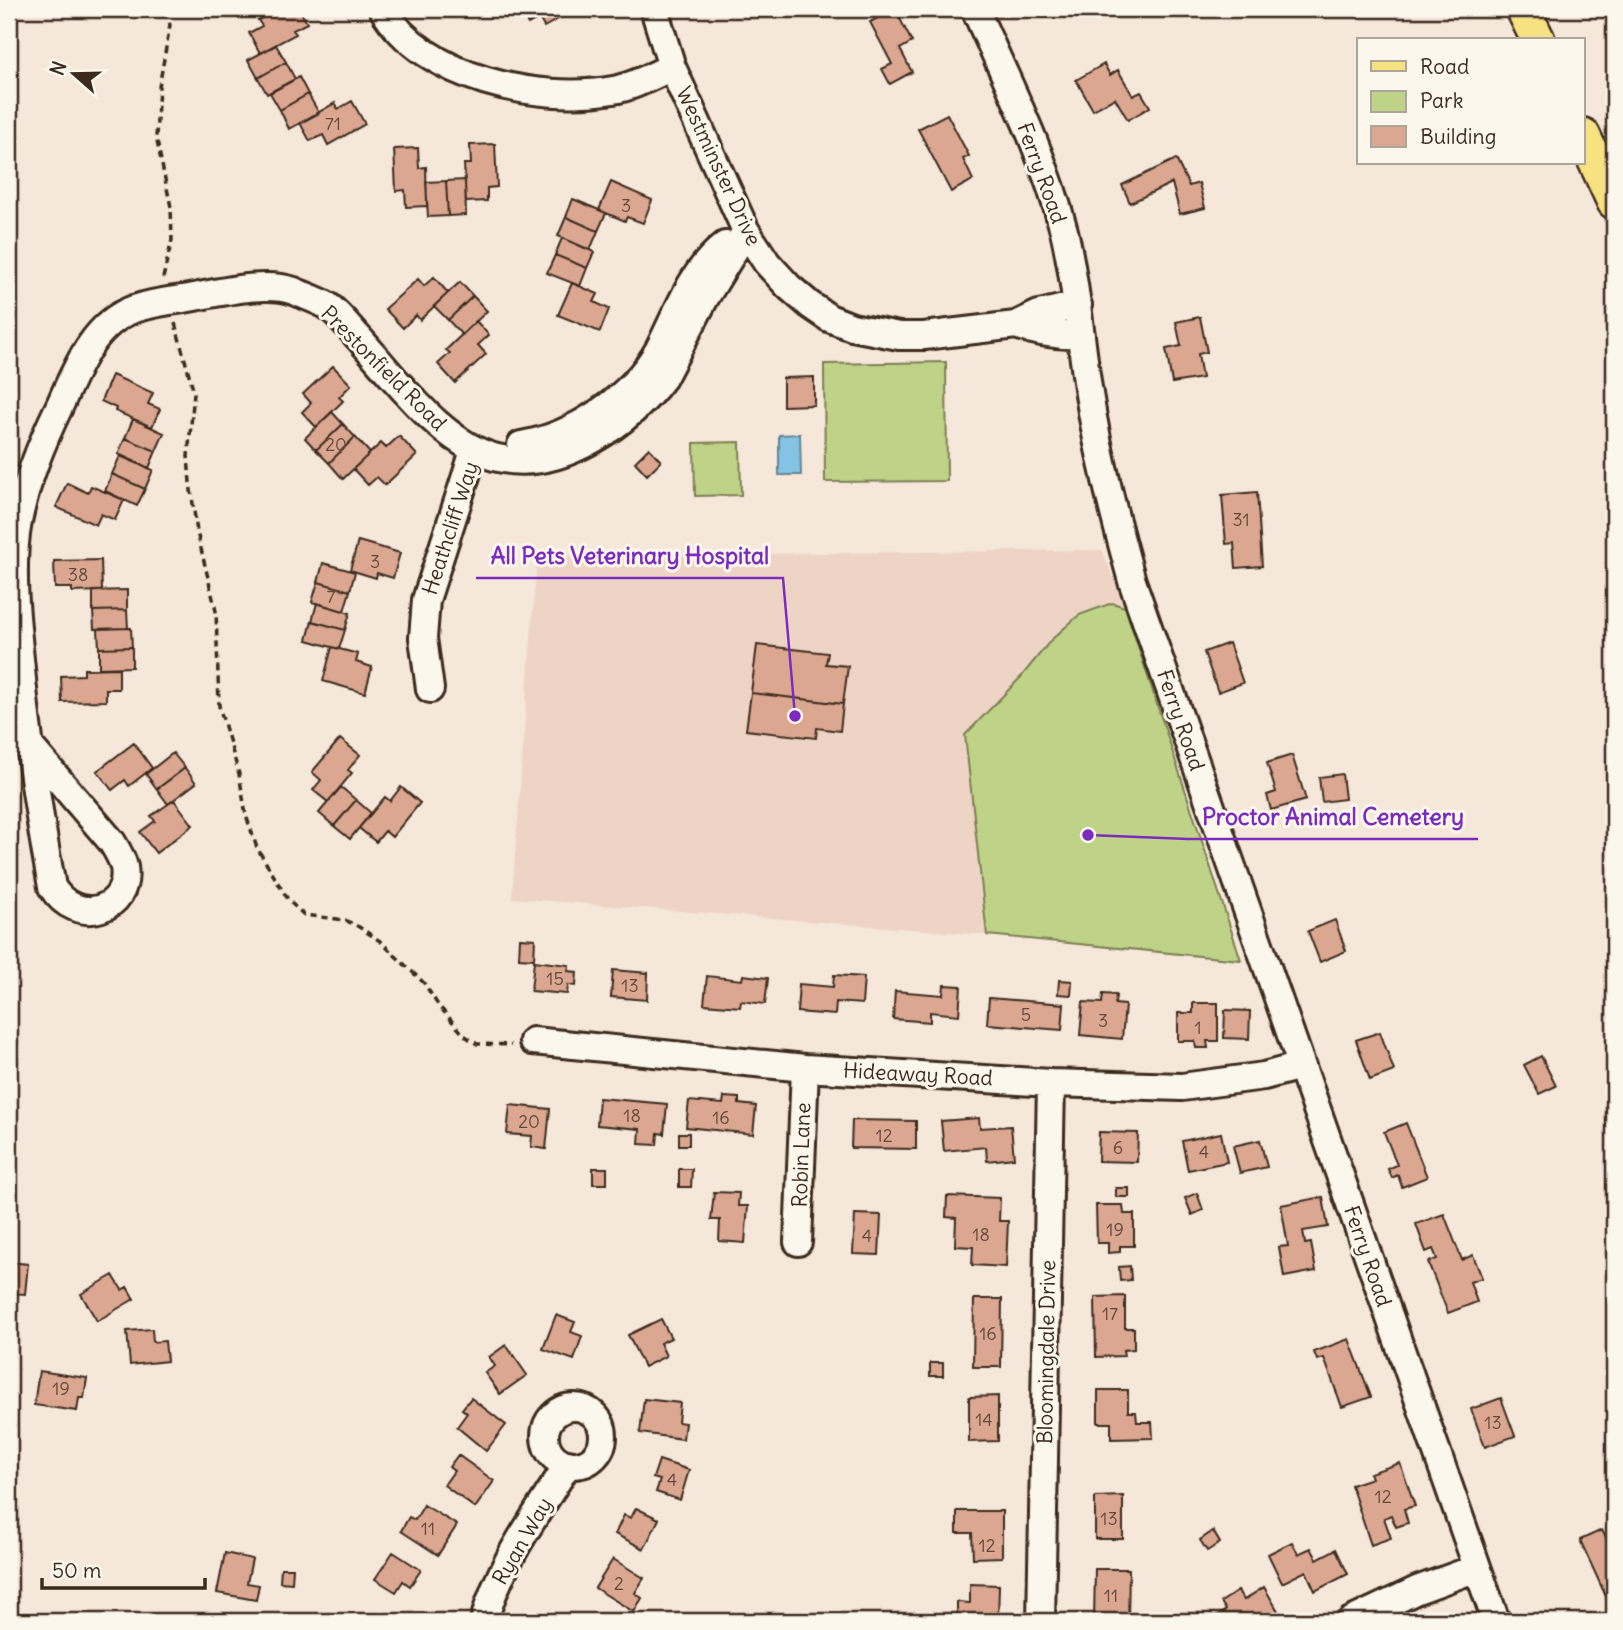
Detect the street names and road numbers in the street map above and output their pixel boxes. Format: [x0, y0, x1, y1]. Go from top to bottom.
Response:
street label: Westminster Drive [670, 82, 768, 250]
street label: Ferry Road [1011, 119, 1073, 227]
street label: Prestonfield Road [316, 300, 452, 436]
street label: Heathcliff Way [416, 458, 484, 598]
street label: Ferry Road [1151, 666, 1211, 774]
street label: Hideaway Road [842, 1057, 994, 1091]
street label: Robin Lane [786, 1102, 816, 1208]
street label: Ferry Road [1338, 1202, 1398, 1310]
street label: Bloomingdale Drive [1031, 1260, 1061, 1444]
street label: Ryan Way [486, 1492, 558, 1590]

